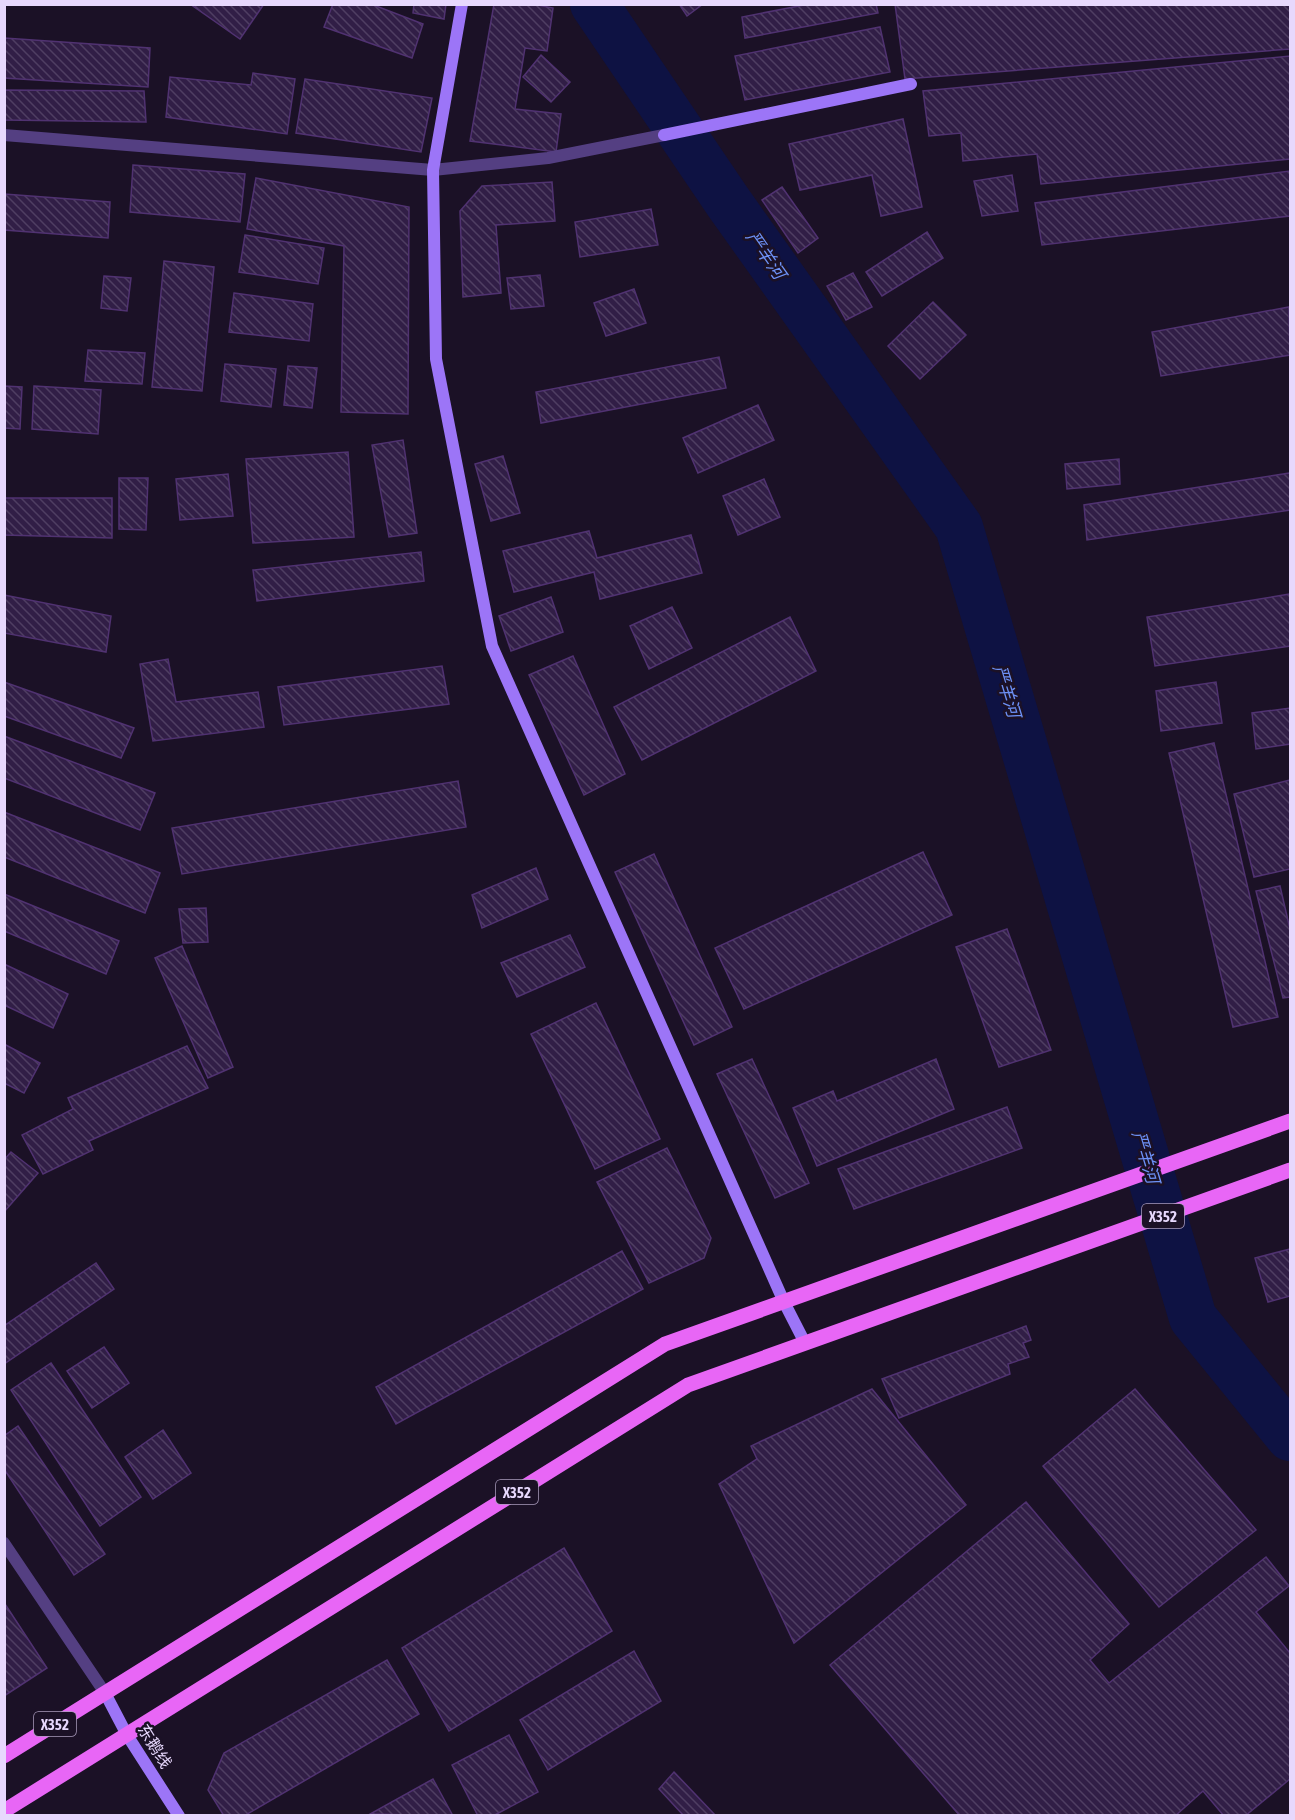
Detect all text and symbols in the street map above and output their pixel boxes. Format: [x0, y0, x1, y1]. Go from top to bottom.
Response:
water label: 严羊河 [742, 227, 792, 286]
water label: 严羊河 [989, 662, 1026, 723]
water label: 严羊河 [1128, 1128, 1165, 1189]
road number: X352 [1142, 1204, 1184, 1228]
road number: X352 [496, 1480, 538, 1504]
road number: X352 [34, 1712, 76, 1736]
street label: 东鹅线 [135, 1721, 175, 1771]

